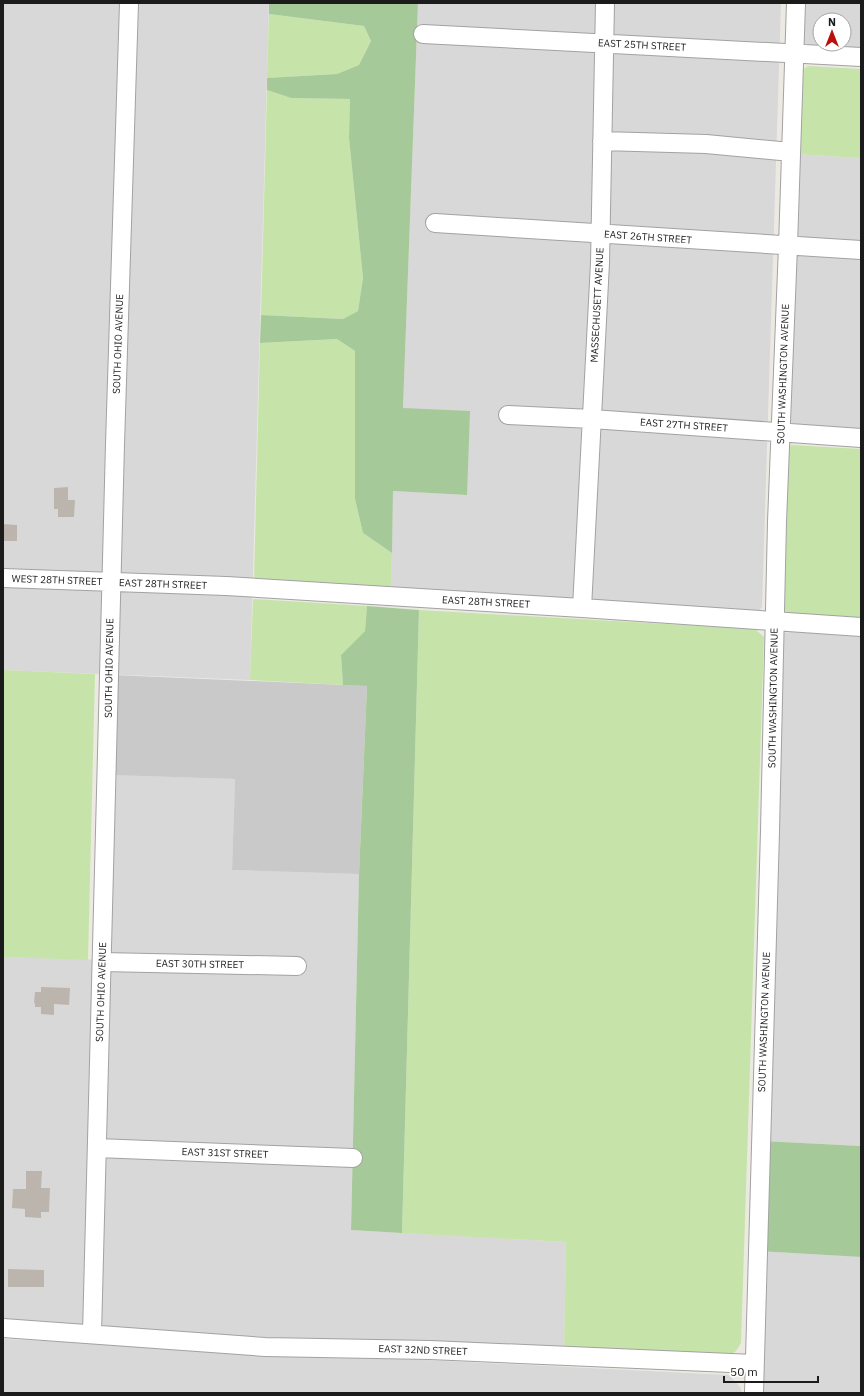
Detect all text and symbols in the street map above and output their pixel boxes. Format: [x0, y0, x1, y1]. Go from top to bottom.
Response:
north arrow [812, 12, 852, 52]
text: N [828, 15, 836, 29]
street label: EAST 25TH STREET [598, 36, 687, 54]
street label: EAST 26TH STREET [603, 227, 693, 247]
street label: MASSECHUSETT AVENUE [587, 247, 607, 363]
street label: SOUTH OHIO AVENUE [110, 294, 126, 394]
street label: SOUTH WASHINGTON AVENUE [774, 304, 792, 444]
street label: EAST 27TH STREET [639, 415, 729, 435]
street label: WEST 28TH STREET [11, 572, 103, 588]
street label: EAST 28TH STREET [119, 576, 208, 592]
street label: EAST 28TH STREET [442, 593, 531, 611]
street label: SOUTH OHIO AVENUE [102, 618, 116, 718]
street label: SOUTH WASHINGTON AVENUE [765, 628, 781, 768]
street label: SOUTH OHIO AVENUE [93, 942, 109, 1042]
street label: SOUTH WASHINGTON AVENUE [755, 952, 773, 1092]
street label: EAST 30TH STREET [156, 957, 245, 971]
street label: EAST 31ST STREET [181, 1145, 269, 1161]
street label: EAST 32ND STREET [378, 1342, 468, 1358]
scale bar [724, 1358, 818, 1384]
text: 50 m [730, 1364, 758, 1379]

